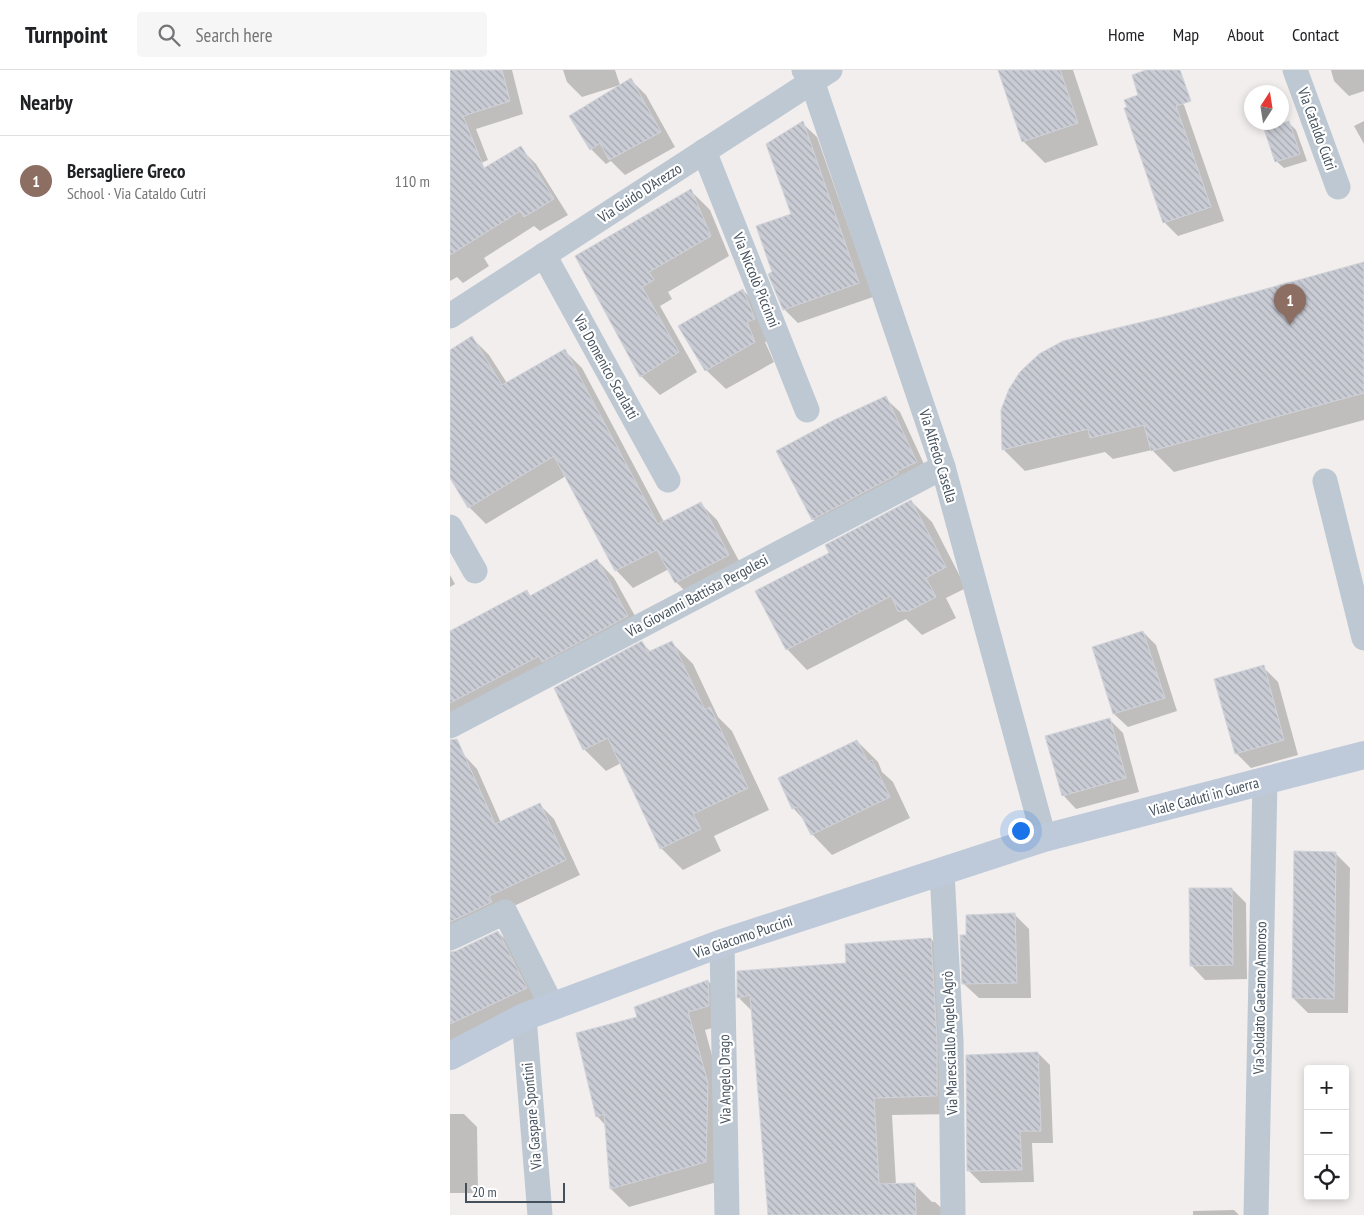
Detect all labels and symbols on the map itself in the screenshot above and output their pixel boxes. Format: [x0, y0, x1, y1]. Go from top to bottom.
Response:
street label: Via Cataldo Cutri [1293, 84, 1341, 173]
north arrow [1244, 85, 1289, 130]
street label: Via Guido D'Arezzo [594, 159, 685, 227]
street label: Via Niccolò Piccinni [728, 229, 784, 330]
pin: 1 [1274, 284, 1306, 325]
street label: Via Domenico Scarlatti [569, 310, 643, 423]
street label: Via Alfredo Casella [915, 406, 962, 505]
street label: Via Giovanni Battista Pergolesi [622, 550, 771, 642]
street label: Viale Caduti in Guerra [1146, 773, 1261, 821]
your location [1008, 818, 1034, 844]
street label: Via Giacomo Puccini [690, 911, 795, 963]
street label: Via Soldato Gaetano Amoroso [1249, 921, 1270, 1076]
street label: Via Maresciallo Angelo Agrò [937, 971, 962, 1116]
street label: Via Angelo Drago [714, 1034, 735, 1125]
street label: Via Gaspare Spontini [517, 1062, 546, 1171]
scale bar [465, 1180, 565, 1203]

